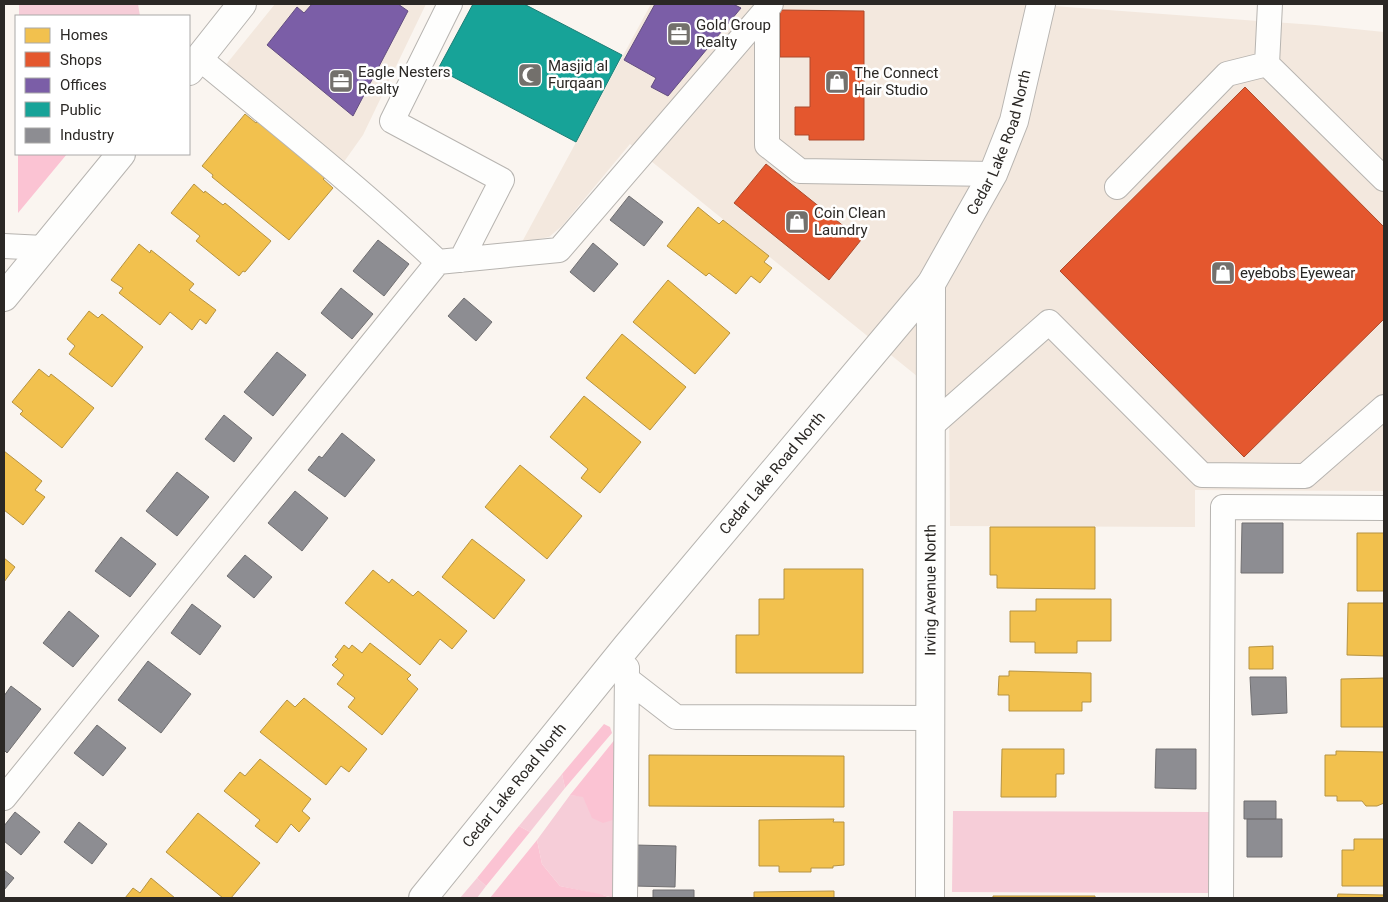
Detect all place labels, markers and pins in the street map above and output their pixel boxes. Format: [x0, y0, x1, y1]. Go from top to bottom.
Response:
place label: Gold Group Realty [696, 16, 771, 51]
office icon: Gold Group Realty [666, 21, 692, 47]
place label: Masjid al Furqaan [548, 57, 608, 92]
mosque icon: Masjid al Furqaan [517, 62, 543, 88]
place label: Eagle Nesters Realty [358, 63, 451, 98]
place label: The Connect Hair Studio [854, 64, 939, 99]
office icon: Eagle Nesters Realty [328, 68, 354, 94]
shop icon: The Connect Hair Studio [824, 69, 850, 95]
place label: Coin Clean Laundry [814, 204, 886, 239]
shop icon: Coin Clean Laundry [784, 209, 810, 235]
shop icon: eyebobs Eyewear [1210, 260, 1236, 286]
place label: eyebobs Eyewear [1240, 264, 1355, 282]

